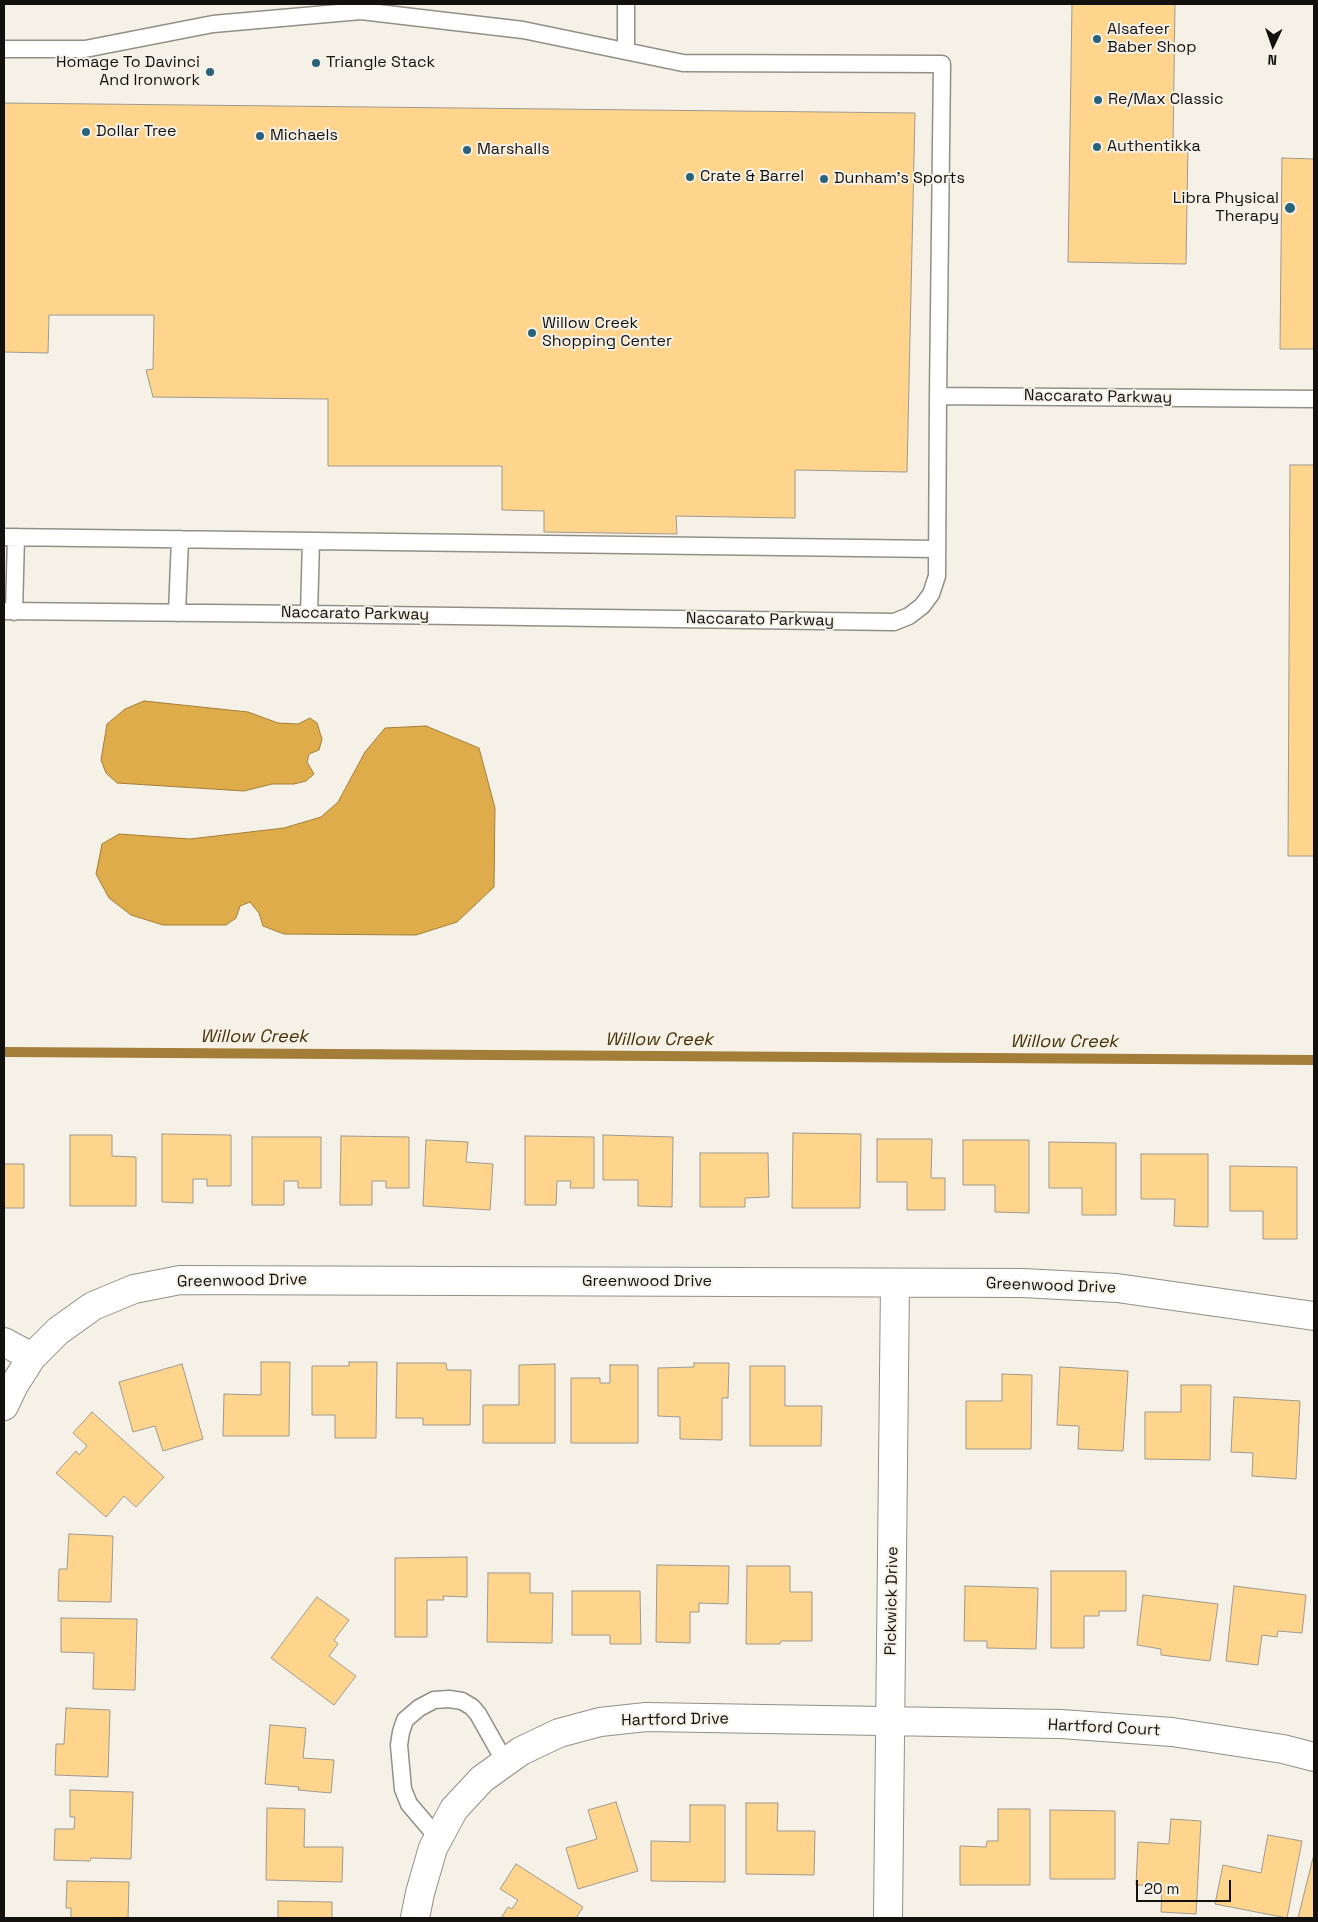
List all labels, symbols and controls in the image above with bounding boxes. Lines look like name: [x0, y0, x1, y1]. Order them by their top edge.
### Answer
place label: Alsafeer Baber Shop: [1107, 20, 1197, 58]
north arrow: [1248, 20, 1298, 70]
marker: Alsafeer Baber Shop: [1091, 33, 1103, 45]
text: N: [1267, 51, 1277, 69]
place label: Homage To Davinci And Ironwork: [56, 53, 200, 91]
place label: Triangle Stack: [326, 53, 435, 73]
marker: Triangle Stack: [310, 57, 322, 69]
marker: Homage To Davinci And Ironwork: [204, 66, 216, 78]
place label: Re/Max Classic: [1108, 90, 1224, 110]
marker: Re/Max Classic: [1092, 94, 1104, 106]
place label: Dollar Tree: [96, 122, 177, 142]
marker: Dollar Tree: [80, 126, 92, 138]
place label: Michaels: [270, 126, 338, 146]
marker: Michaels: [254, 130, 266, 142]
place label: Authentikka: [1107, 137, 1201, 157]
place label: Marshalls: [477, 140, 550, 160]
marker: Authentikka: [1091, 141, 1103, 153]
marker: Marshalls: [461, 144, 473, 156]
place label: Crate & Barrel: [700, 167, 804, 187]
place label: Dunham's Sports: [834, 169, 965, 189]
marker: Crate & Barrel: [684, 171, 696, 183]
marker: Dunham's Sports: [818, 173, 830, 185]
place label: Libra Physical Therapy: [1173, 189, 1279, 227]
marker: Libra Physical Therapy: [1283, 201, 1297, 215]
place label: Willow Creek Shopping Center: [542, 314, 672, 352]
marker: Willow Creek Shopping Center: [526, 327, 538, 339]
street label: Naccarato Parkway: [1024, 386, 1172, 408]
street label: Naccarato Parkway: [281, 603, 429, 625]
street label: Naccarato Parkway: [686, 609, 834, 631]
water label: Willow Creek: [200, 1026, 308, 1048]
water label: Willow Creek: [605, 1029, 713, 1051]
water label: Willow Creek: [1010, 1031, 1118, 1053]
street label: Greenwood Drive: [177, 1270, 307, 1292]
street label: Greenwood Drive: [582, 1272, 712, 1292]
street label: Greenwood Drive: [986, 1274, 1116, 1298]
street label: Pickwick Drive: [881, 1546, 903, 1656]
street label: Hartford Drive: [621, 1709, 729, 1731]
street label: Hartford Court: [1047, 1715, 1161, 1741]
scale bar: [1138, 1870, 1233, 1902]
text: 20 m: [1144, 1879, 1179, 1898]

